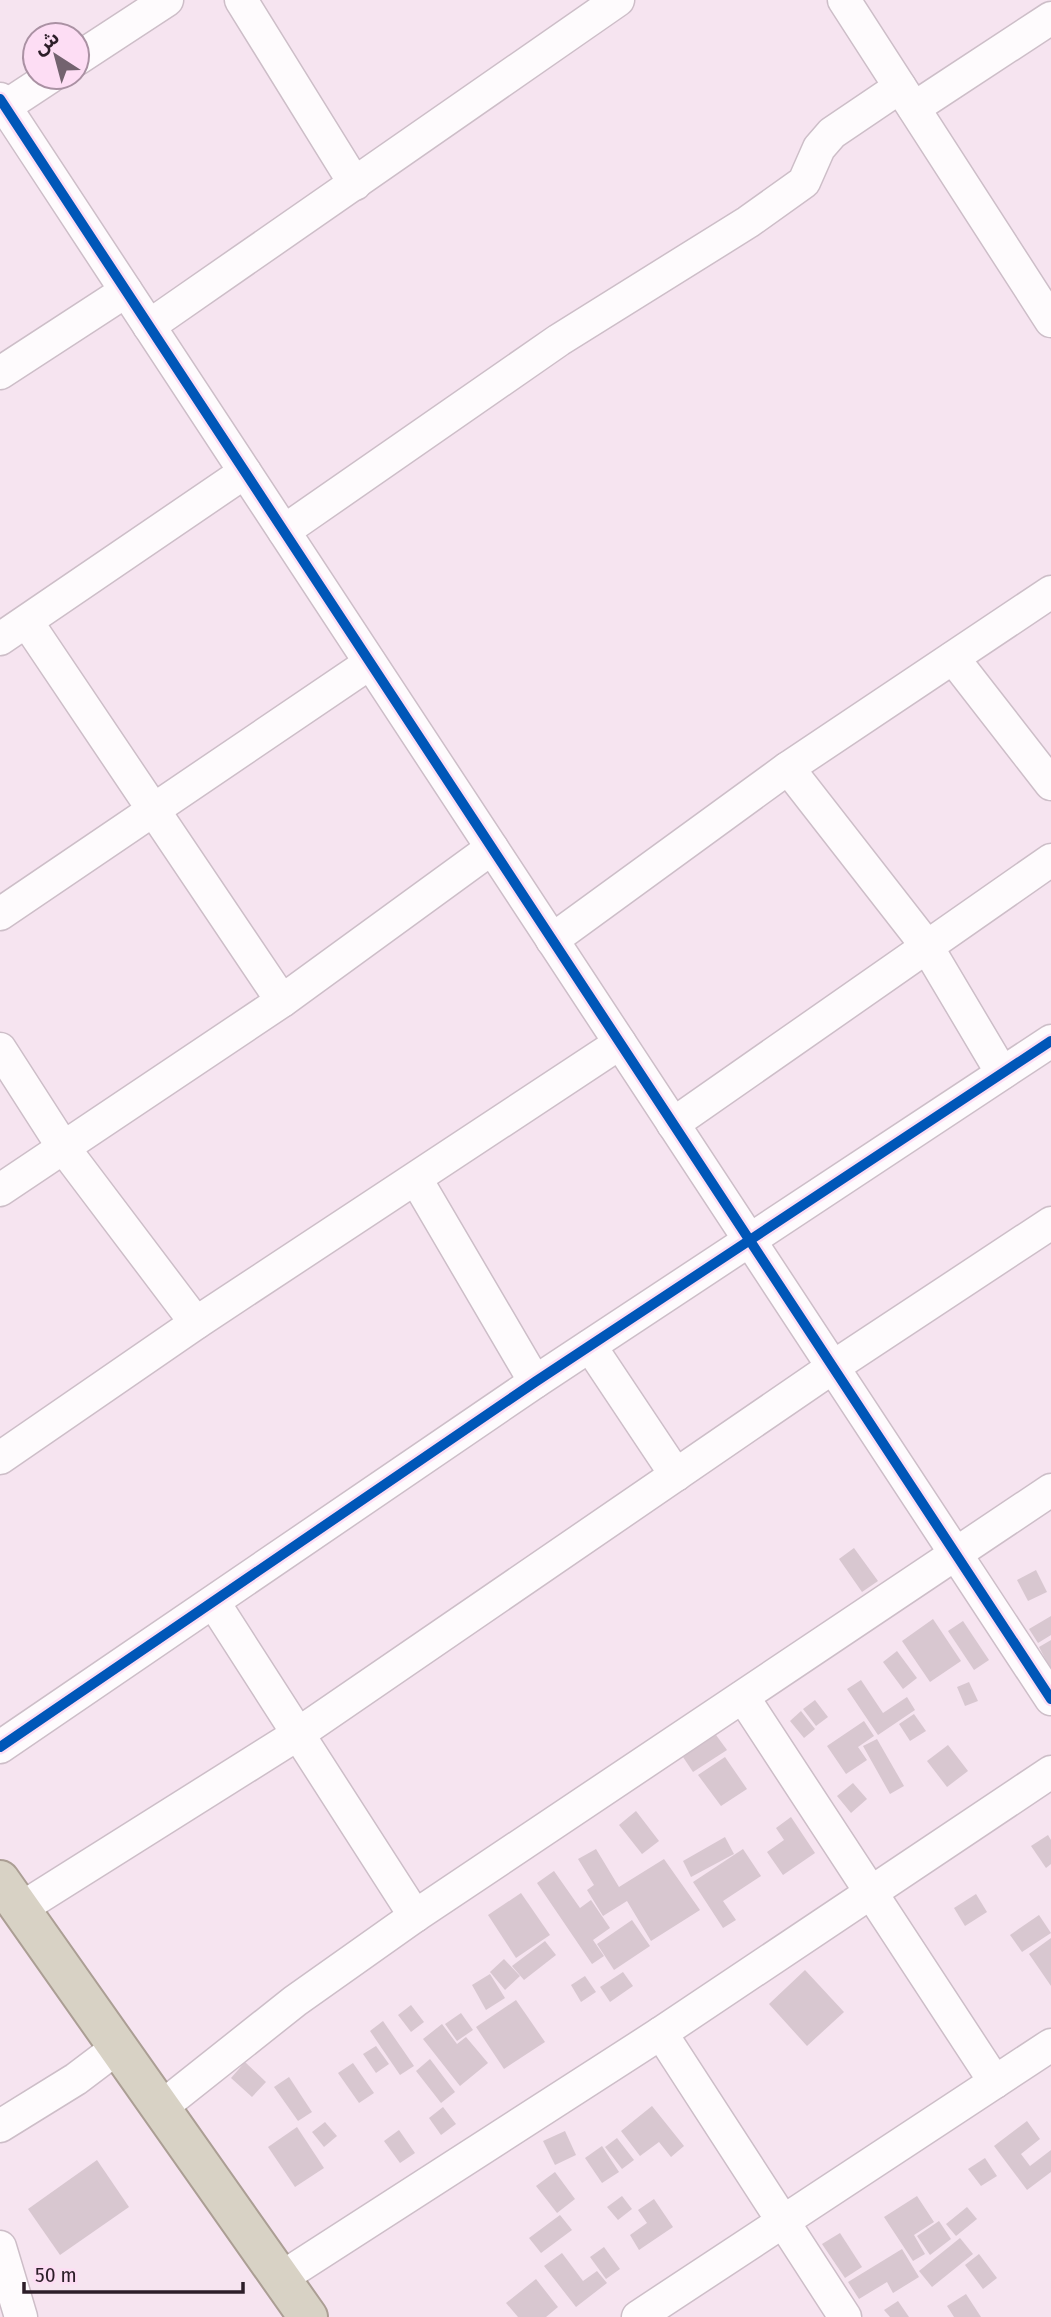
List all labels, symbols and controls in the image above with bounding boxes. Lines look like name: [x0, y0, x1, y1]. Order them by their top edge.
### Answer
north arrow: [21, 21, 91, 91]
text: ش: [29, 26, 64, 60]
scale bar: [24, 2250, 243, 2294]
text: 50 m: [35, 2262, 77, 2288]

